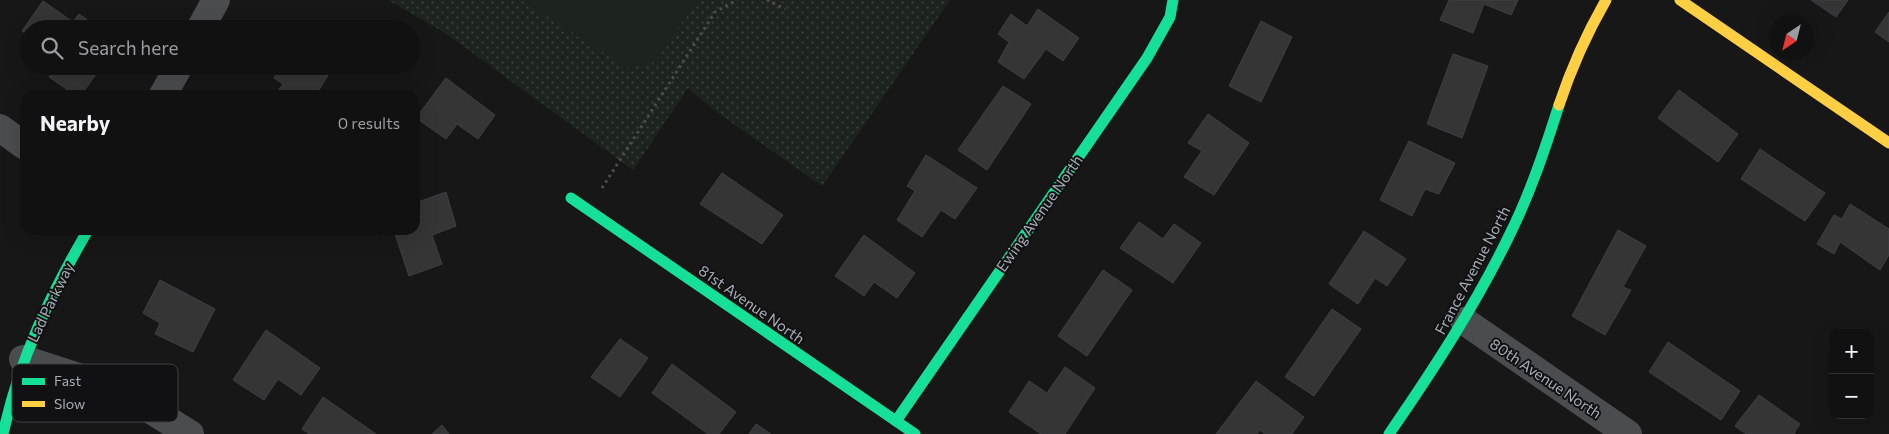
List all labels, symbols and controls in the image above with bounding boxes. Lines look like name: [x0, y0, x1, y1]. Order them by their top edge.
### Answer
north arrow: [1769, 15, 1814, 60]
search box: [20, 20, 420, 75]
icon: search: [38, 34, 66, 62]
text: Search here: [78, 36, 178, 59]
text: Nearby: [40, 110, 110, 135]
text: 0 results: [338, 113, 400, 132]
street label: Ewing Avenue North: [992, 151, 1086, 275]
street label: France Avenue North: [1431, 203, 1513, 337]
street label: Lad Parkway: [23, 259, 77, 345]
street label: 81st Avenue North: [696, 261, 808, 347]
map controls: [1829, 329, 1874, 419]
button: +: [1829, 329, 1874, 374]
street label: 80th Avenue North: [1487, 334, 1605, 422]
legend: [12, 364, 178, 422]
text: Fast: [54, 372, 81, 389]
button: −: [1829, 374, 1874, 419]
text: Slow: [54, 395, 85, 412]

